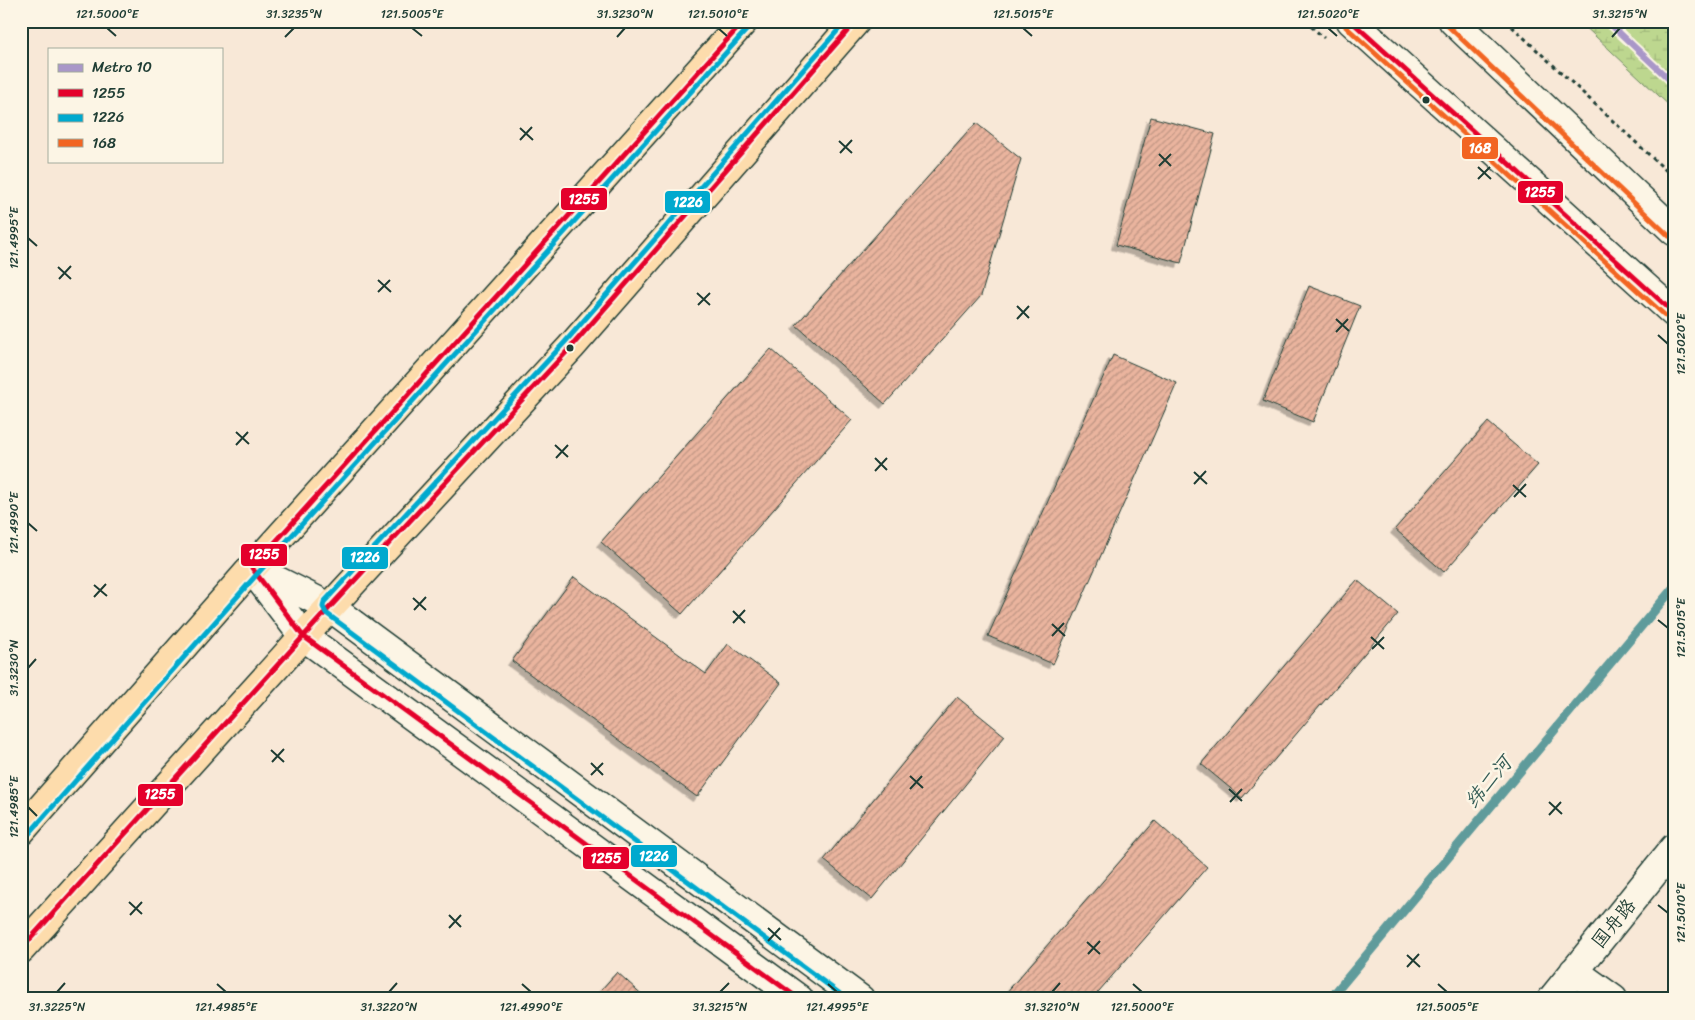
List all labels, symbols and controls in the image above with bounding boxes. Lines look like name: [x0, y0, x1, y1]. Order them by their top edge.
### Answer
text: 121.5000°E: [76, 3, 140, 25]
text: 31.3235°N: [266, 3, 323, 25]
text: 121.5005°E: [381, 3, 445, 25]
text: 31.3230°N: [597, 3, 654, 25]
text: 121.5010°E: [688, 3, 749, 25]
text: 121.5015°E: [993, 3, 1054, 25]
text: 121.5020°E: [1297, 3, 1360, 25]
text: 31.3215°N: [1593, 3, 1648, 25]
legend: [48, 48, 222, 162]
text: Metro 10: [92, 54, 152, 80]
text: 1255: [92, 80, 125, 106]
unlabelled marker: [1421, 95, 1431, 105]
text: 1226: [92, 104, 124, 130]
text: 168: [92, 130, 116, 156]
line badge: 168: [1461, 136, 1499, 160]
text: 168: [1469, 136, 1492, 161]
line badge: 1255: [1517, 180, 1564, 204]
text: 1255: [1524, 180, 1556, 205]
line badge: 1255: [560, 187, 608, 211]
text: 1255: [568, 187, 600, 212]
line badge: 1226: [664, 190, 711, 214]
text: 1226: [673, 190, 703, 215]
text: 121.4995°E: [3, 206, 25, 269]
text: 121.5020°E: [1670, 312, 1692, 375]
unlabelled marker: [565, 343, 575, 353]
text: 121.4990°E: [3, 490, 25, 554]
text: 1255: [248, 542, 280, 567]
line badge: 1255: [240, 543, 288, 567]
text: 1226: [350, 545, 380, 570]
line badge: 1226: [341, 546, 389, 570]
text: 121.5015°E: [1670, 597, 1692, 658]
text: 31.3230°N: [3, 639, 25, 696]
water label: 纬二河: [1456, 746, 1523, 817]
text: 121.4985°E: [3, 775, 25, 838]
text: 1255: [144, 782, 176, 807]
line badge: 1255: [137, 783, 184, 807]
line badge: 1226: [630, 844, 678, 868]
text: 1226: [639, 844, 669, 869]
line badge: 1255: [582, 846, 630, 870]
text: 1255: [590, 846, 622, 871]
text: 121.5010°E: [1670, 882, 1692, 943]
street label: 国舟路: [1583, 891, 1644, 956]
text: 31.3225°N: [29, 996, 86, 1018]
text: 121.4985°E: [195, 996, 258, 1018]
text: 31.3220°N: [361, 996, 418, 1018]
text: 121.4990°E: [500, 996, 564, 1018]
text: 31.3215°N: [693, 996, 748, 1018]
text: 121.4995°E: [806, 996, 869, 1018]
text: 31.3210°N: [1024, 996, 1080, 1018]
text: 121.5000°E: [1111, 996, 1175, 1018]
text: 121.5005°E: [1416, 996, 1480, 1018]

